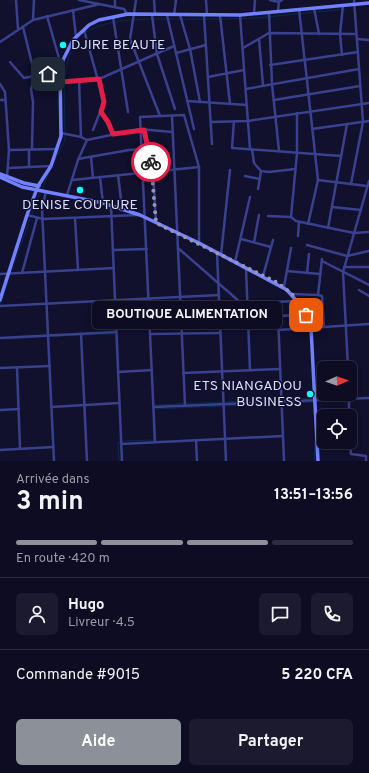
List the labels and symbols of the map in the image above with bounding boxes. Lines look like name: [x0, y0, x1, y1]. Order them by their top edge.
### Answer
place label: DJIRE BEAUTE: [71, 37, 165, 54]
marker: DJIRE BEAUTE: [58, 40, 68, 50]
pin: [31, 57, 65, 91]
courier: [131, 142, 171, 182]
marker: DENISE COUTURE: [75, 185, 85, 195]
place label: DENISE COUTURE: [22, 197, 138, 214]
pin: [289, 298, 323, 332]
callout: BOUTIQUE ALIMENTATION: [92, 301, 282, 329]
north arrow: [317, 361, 357, 401]
place label: ETS NIANGADOU BUSINESS: [193, 378, 302, 411]
marker: ETS NIANGADOU BUSINESS: [305, 389, 315, 399]

